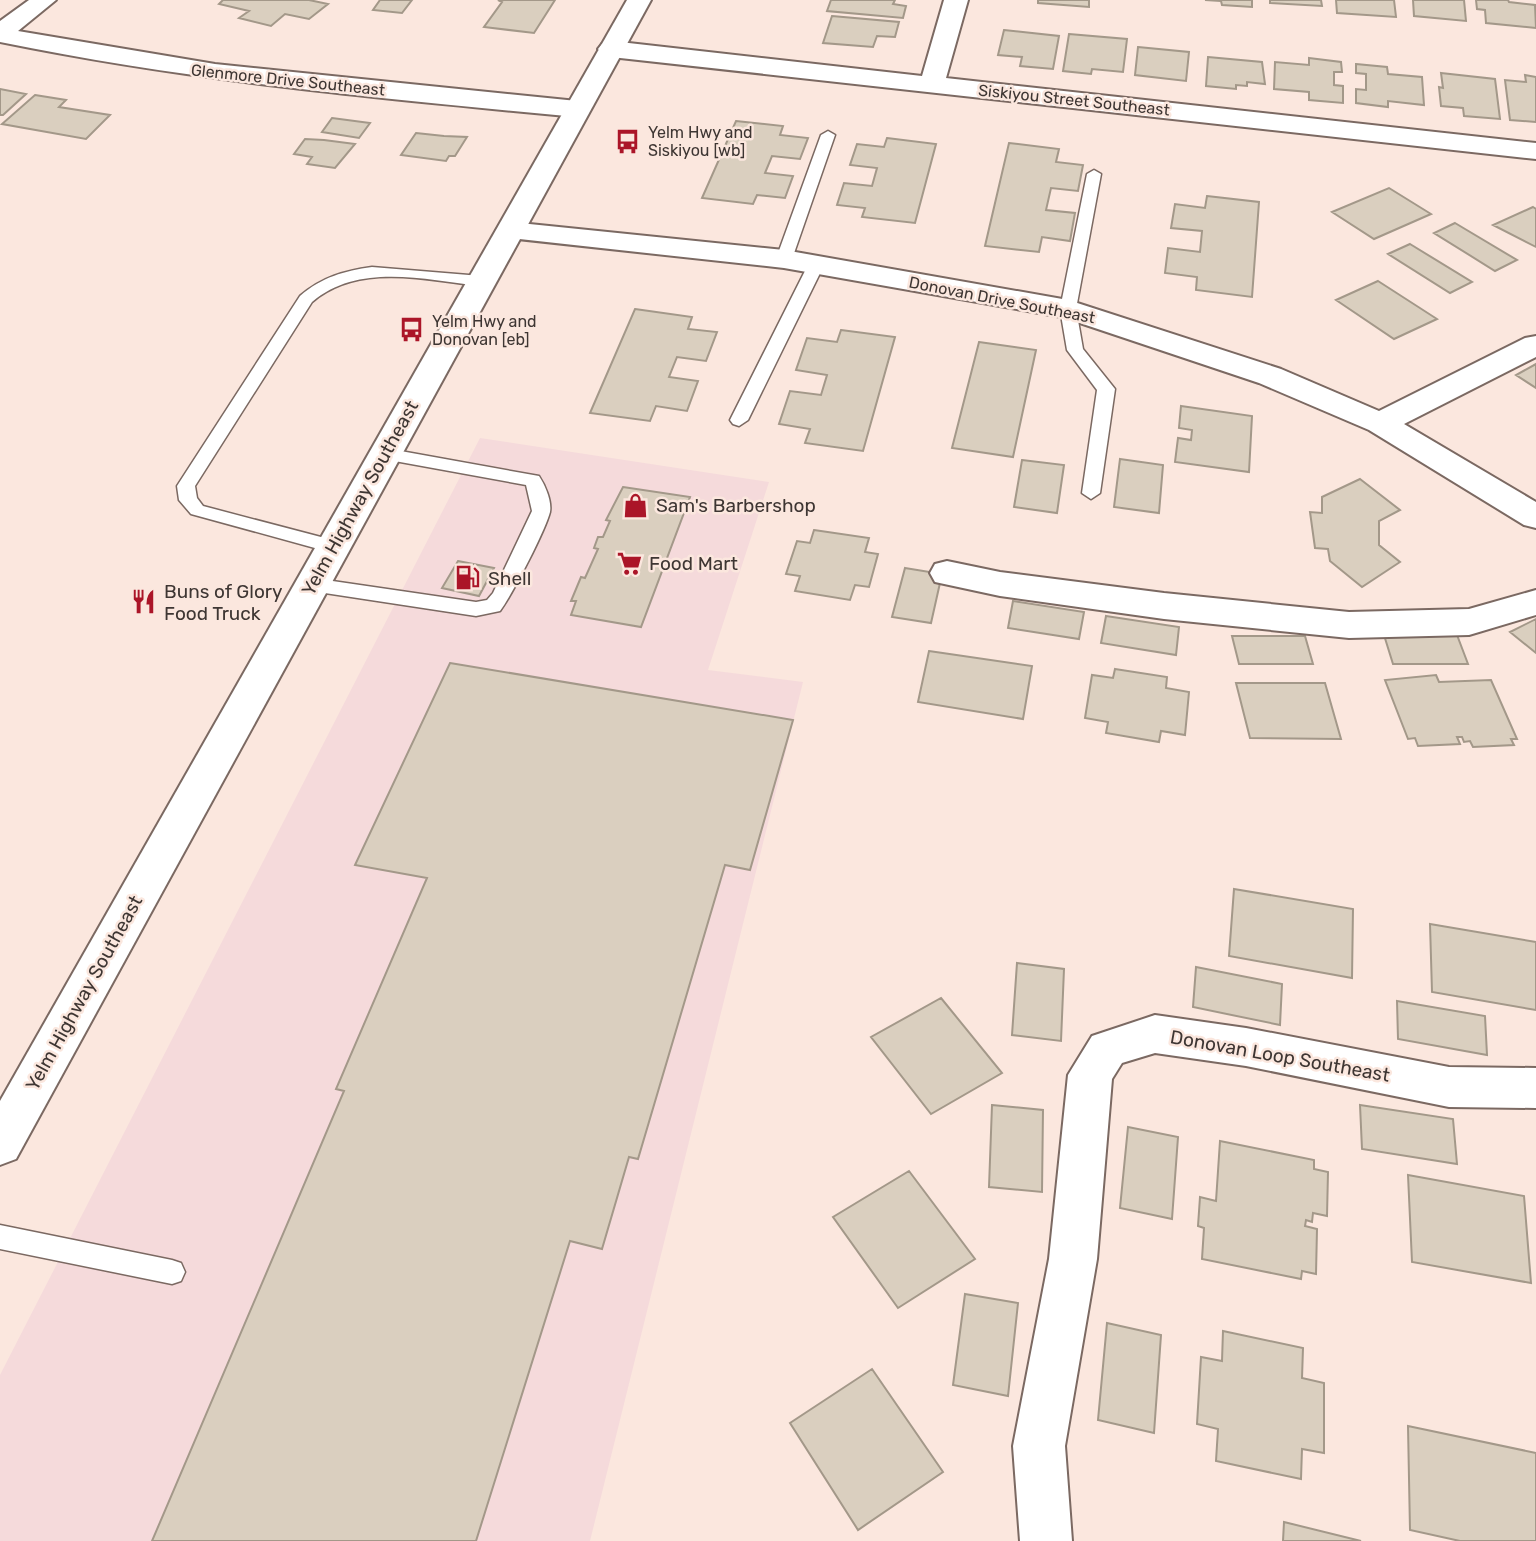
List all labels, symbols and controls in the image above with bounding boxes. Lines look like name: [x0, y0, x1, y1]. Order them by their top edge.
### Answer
street label: Glenmore Drive Southeast: [190, 60, 386, 100]
street label: Siskiyou Street Southeast: [977, 80, 1171, 120]
place label: Yelm Hwy and Siskiyou [wb]: [648, 123, 753, 160]
bus stop icon: Yelm Hwy and Siskiyou [wb]: [614, 127, 642, 155]
street label: Donovan Drive Southeast: [907, 273, 1097, 327]
place label: Yelm Hwy and Donovan [eb]: [432, 312, 537, 349]
bus stop icon: Yelm Hwy and Donovan [eb]: [398, 316, 426, 344]
street label: Yelm Highway Southeast: [297, 396, 424, 600]
shop icon: Sam's Barbershop: [622, 491, 650, 519]
place label: Sam's Barbershop: [656, 494, 816, 517]
supermarket icon: Food Mart: [615, 549, 643, 577]
place label: Food Mart: [649, 552, 738, 575]
fuel station icon: Shell: [454, 564, 482, 592]
place label: Shell: [488, 567, 531, 590]
place label: Buns of Glory Food Truck: [164, 580, 283, 625]
restaurant icon: Buns of Glory Food Truck: [130, 588, 158, 616]
street label: Yelm Highway Southeast: [21, 891, 148, 1095]
street label: Donovan Loop Southeast: [1168, 1025, 1392, 1087]

